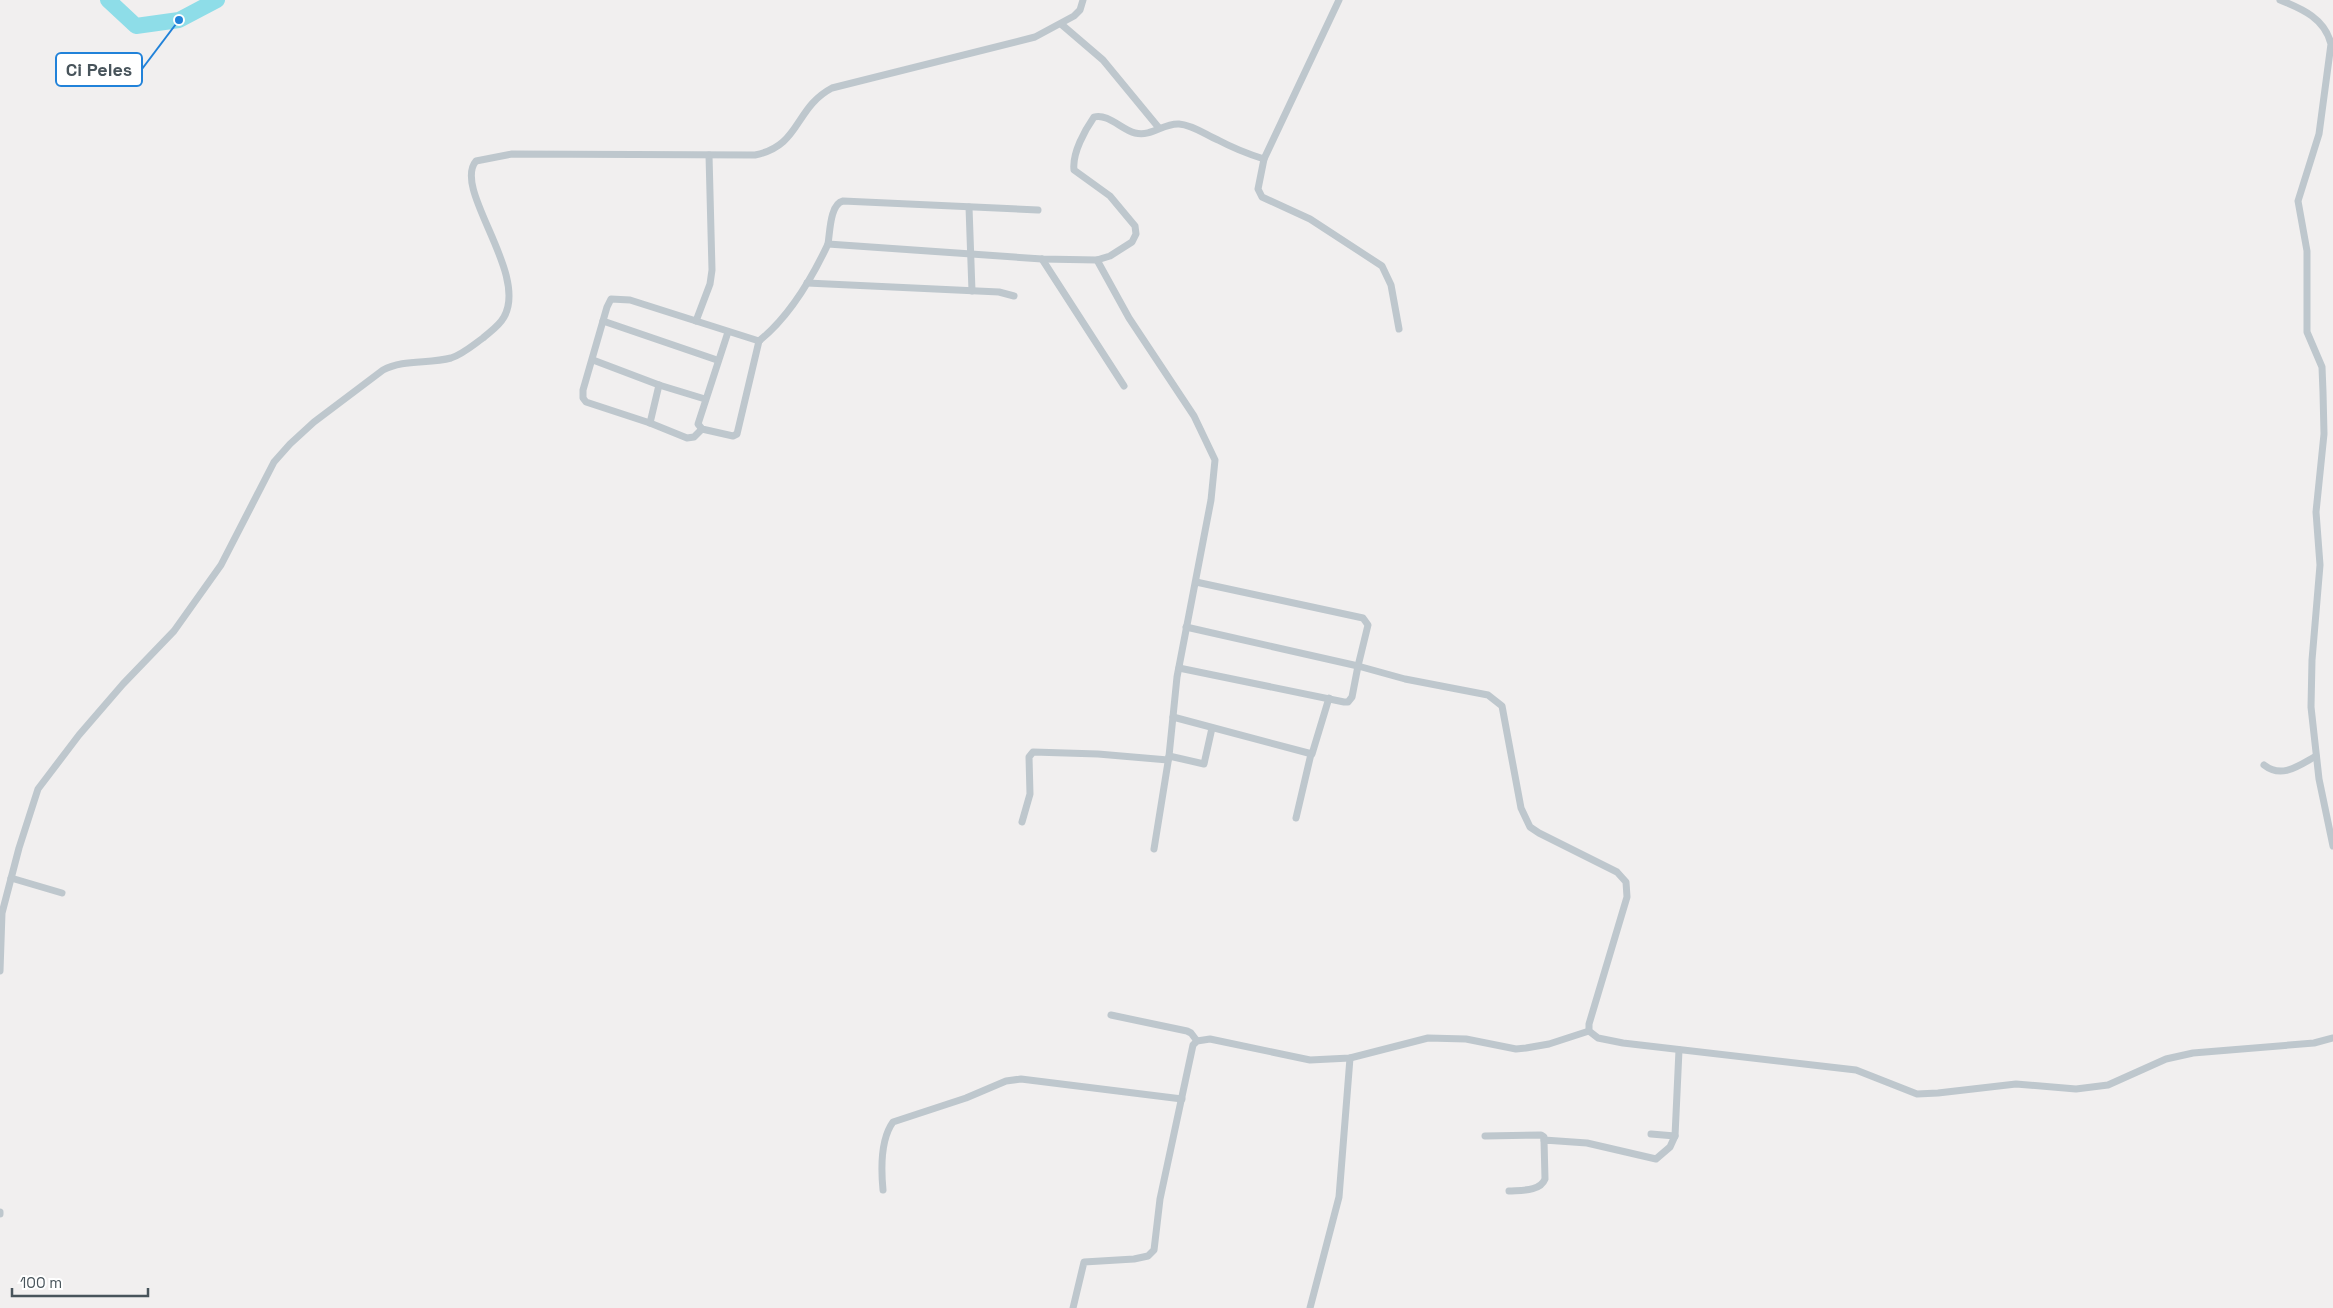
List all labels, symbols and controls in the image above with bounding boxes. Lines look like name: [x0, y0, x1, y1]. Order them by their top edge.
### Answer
callout: Ci Peles: [56, 53, 142, 86]
text: Ci Peles: [66, 58, 132, 81]
scale bar: [12, 1266, 149, 1298]
text: 100 m: [20, 1273, 62, 1292]

